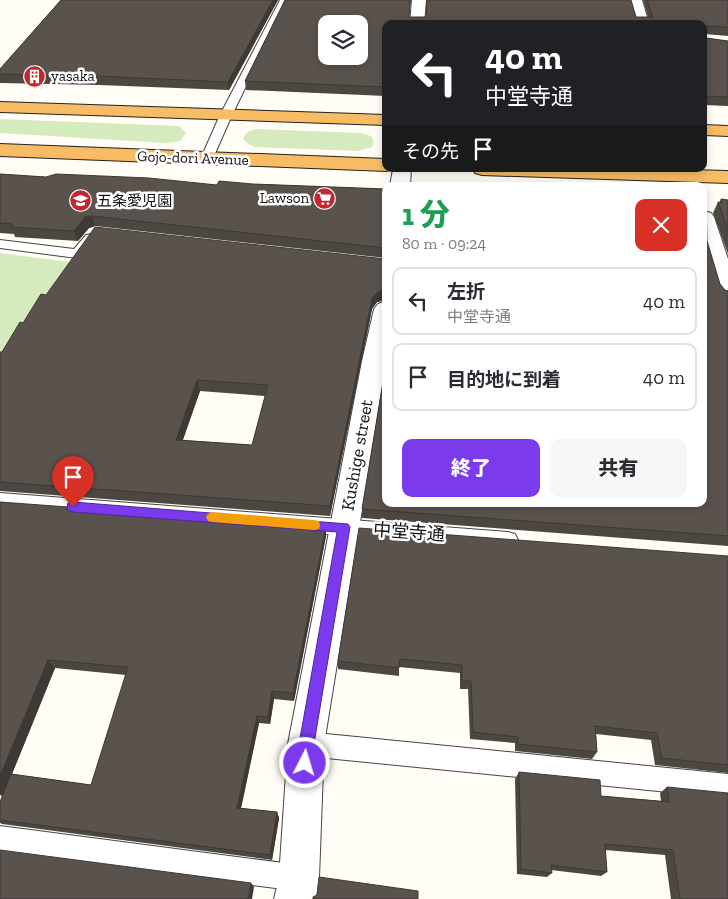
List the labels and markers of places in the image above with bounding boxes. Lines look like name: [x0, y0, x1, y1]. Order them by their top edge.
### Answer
building icon: yasaka: [23, 64, 47, 88]
place label: yasaka: [51, 67, 95, 85]
supermarket icon: Lawson: [313, 186, 337, 210]
school or university icon: 五条愛児園: [69, 189, 93, 213]
place label: Lawson: [260, 189, 309, 207]
place label: 五条愛児園: [97, 192, 172, 210]
pin: [52, 456, 94, 507]

